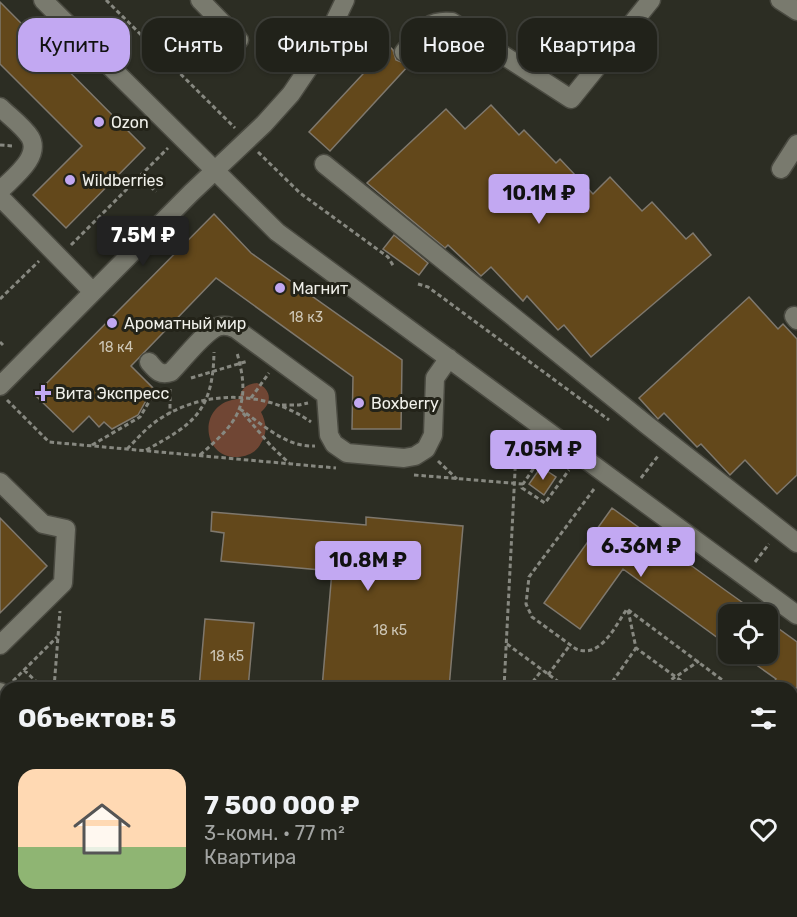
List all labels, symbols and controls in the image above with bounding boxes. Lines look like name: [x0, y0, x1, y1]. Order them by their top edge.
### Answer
chip: Купить: [18, 18, 130, 72]
chip: Снять: [142, 18, 244, 72]
chip: Фильтры: [256, 18, 389, 72]
chip: Новое: [401, 18, 506, 72]
chip: Квартира: [518, 18, 657, 72]
place label: Ozon: [111, 113, 149, 132]
marker: Ozon: [92, 115, 106, 129]
place label: Wildberries: [82, 171, 164, 190]
marker: Wildberries: [63, 173, 77, 187]
pin: 10.1M ₽: [484, 174, 594, 225]
text: 10.1M ₽: [503, 181, 575, 205]
pin: 7.5M ₽: [94, 216, 192, 267]
text: 7.5M ₽: [111, 223, 175, 247]
place label: Магнит: [292, 279, 348, 298]
marker: Магнит: [273, 281, 287, 295]
house number: 18 к3: [289, 309, 323, 326]
place label: Ароматный мир: [124, 314, 246, 333]
marker: Ароматный мир: [105, 316, 119, 330]
house number: 18 к4: [99, 339, 134, 356]
place label: Вита Экспресс: [55, 384, 169, 403]
marker: Вита Экспресс: [36, 386, 50, 400]
place label: Boxberry: [371, 394, 439, 413]
marker: Boxberry: [352, 396, 366, 410]
pin: 7.05M ₽: [488, 430, 598, 481]
text: 7.05M ₽: [504, 437, 582, 461]
pin: 6.36M ₽: [586, 527, 696, 578]
text: 6.36M ₽: [601, 534, 681, 558]
pin: 10.8M ₽: [313, 541, 423, 592]
text: 10.8M ₽: [329, 548, 407, 572]
map controls: [718, 604, 778, 664]
button: locate: [718, 604, 778, 664]
house number: 18 к5: [373, 622, 407, 639]
house number: 18 к5: [210, 648, 244, 665]
icon: filters: [747, 702, 780, 735]
text: Объектов: 5: [18, 703, 176, 734]
text: 7 500 000 ₽: [204, 790, 359, 821]
icon: home: [66, 793, 138, 865]
icon: heart: [747, 813, 780, 846]
text: 3-комн. · 77 m²: [204, 821, 345, 845]
text: Квартира: [204, 845, 296, 869]

